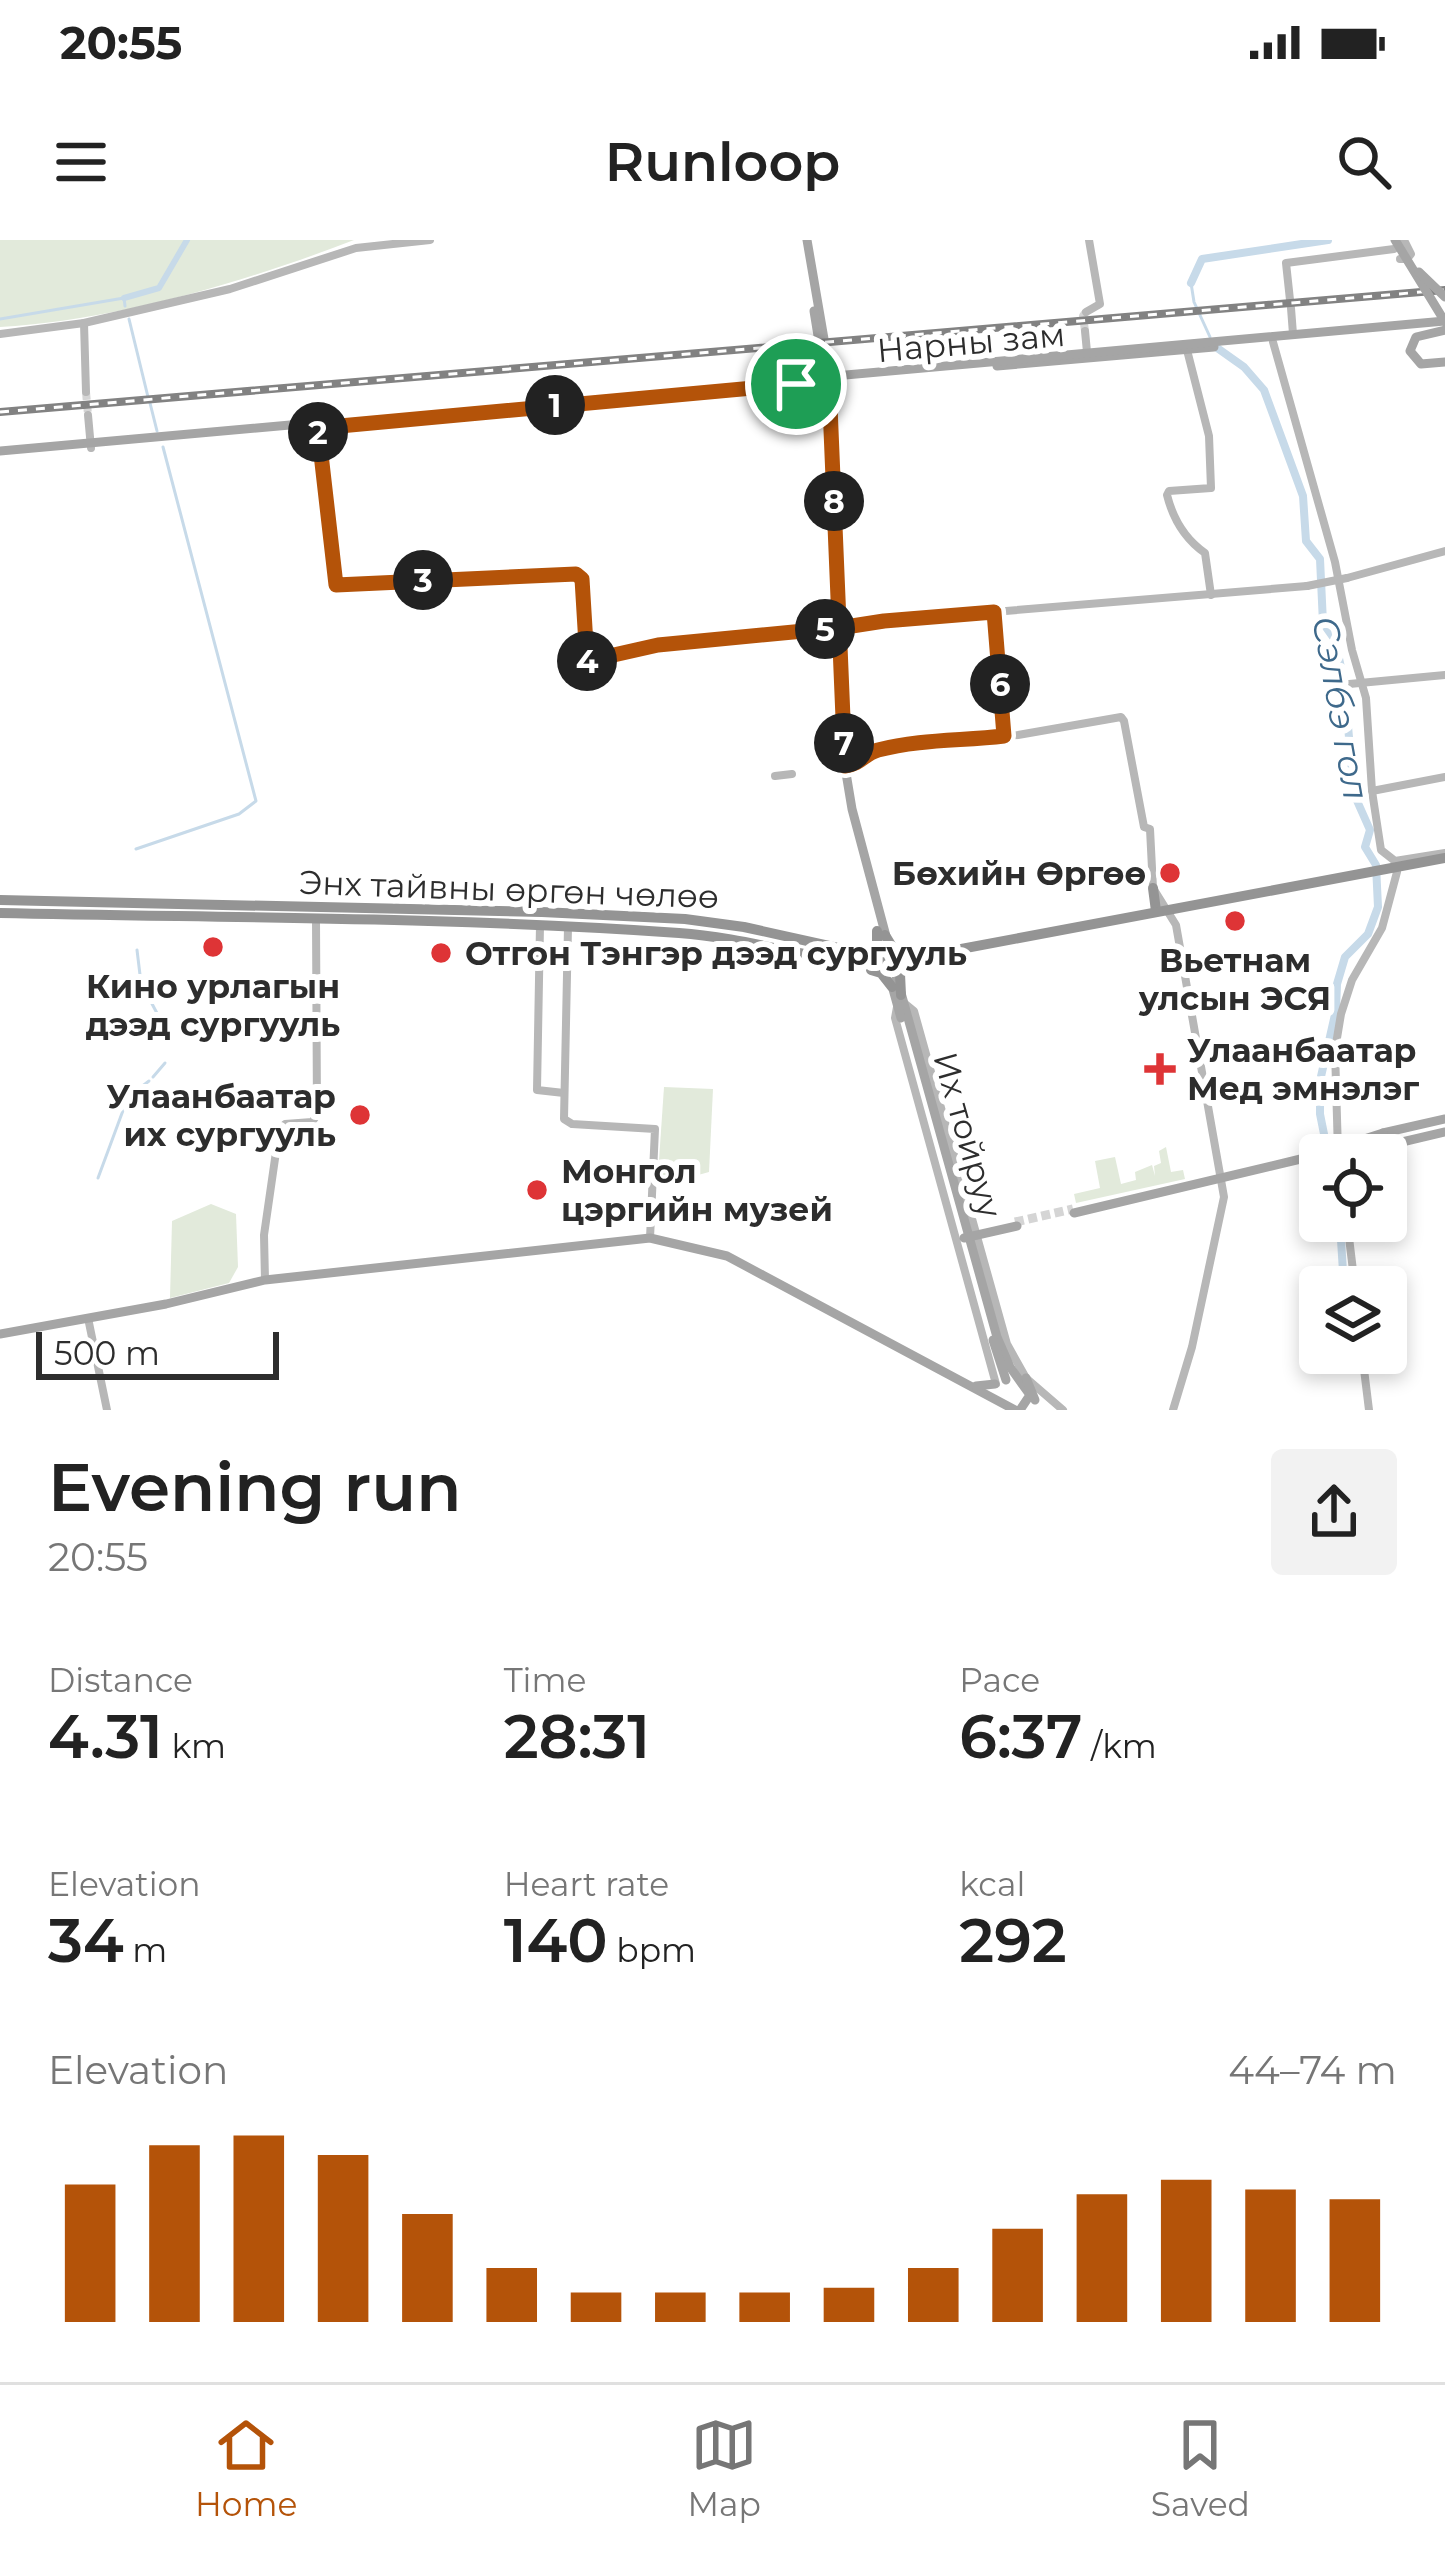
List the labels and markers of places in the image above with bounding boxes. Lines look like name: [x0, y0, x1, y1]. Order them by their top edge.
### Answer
pin: [745, 333, 847, 435]
pin: 1: [525, 375, 585, 435]
pin: 2: [288, 402, 348, 462]
pin: 8: [804, 471, 864, 531]
pin: 3: [393, 550, 453, 610]
pin: 5: [795, 599, 855, 659]
pin: 4: [557, 631, 617, 691]
pin: 6: [970, 654, 1030, 714]
pin: 7: [814, 713, 874, 773]
place label: Бөхийн Өргөө: [892, 853, 1146, 893]
marker: Бөхийн Өргөө: [1157, 860, 1183, 886]
marker: Вьетнам улсын ЭСЯ: [1222, 908, 1248, 934]
place label: Отгон Тэнгэр дээд сургууль: [465, 933, 967, 973]
marker: Кино урлагын дээд сургууль: [200, 934, 226, 960]
marker: Отгон Тэнгэр дээд сургууль: [428, 940, 454, 966]
place label: Вьетнам улсын ЭСЯ: [1138, 940, 1331, 1018]
place label: Кино урлагын дээд сургууль: [86, 966, 340, 1044]
place label: Улаанбаатар Мед эмнэлэг: [1187, 1030, 1419, 1108]
marker: Улаанбаатар Мед эмнэлэг: [1144, 1053, 1176, 1085]
place label: Улаанбаатар их сургууль: [107, 1076, 336, 1154]
marker: Улаанбаатар их сургууль: [347, 1102, 373, 1128]
place label: Монгол цэргийн музей: [561, 1151, 833, 1229]
marker: Монгол цэргийн музей: [524, 1177, 550, 1203]

